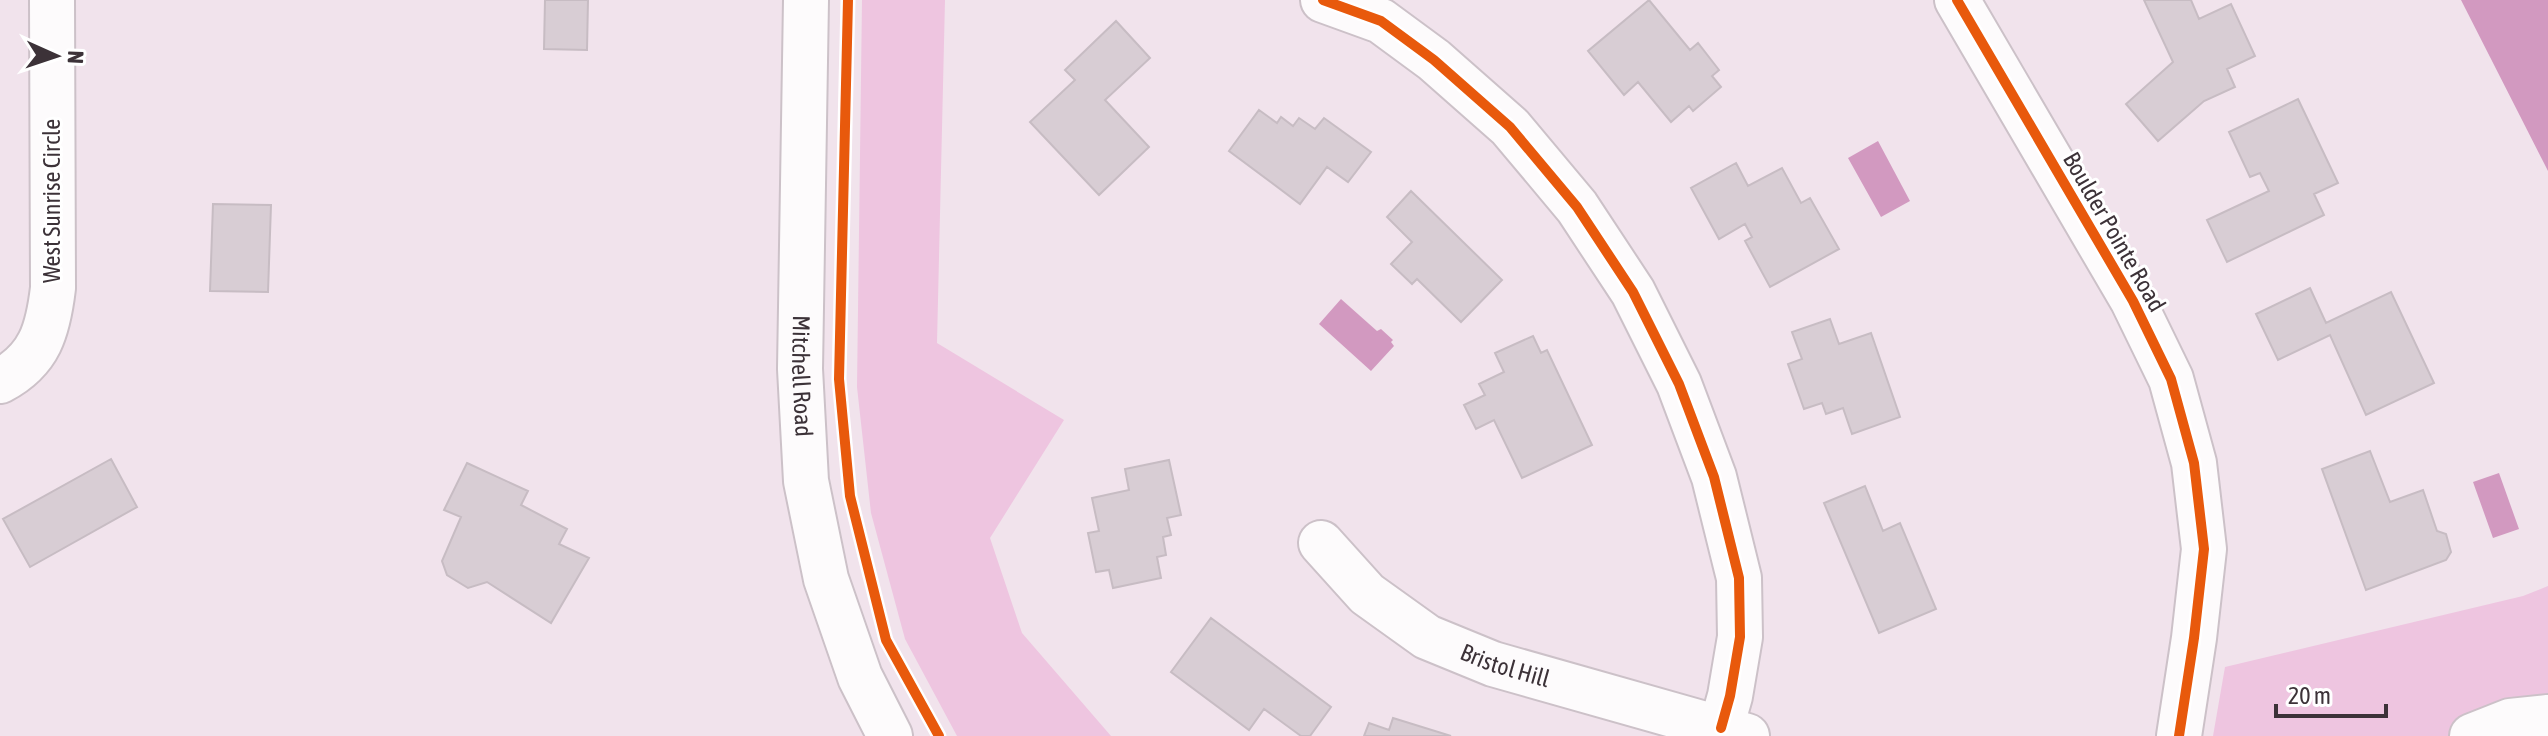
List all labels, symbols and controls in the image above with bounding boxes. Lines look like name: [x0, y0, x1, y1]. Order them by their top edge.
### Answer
north arrow: [16, 16, 96, 96]
text: N: [63, 50, 89, 64]
street label: West Sunrise Circle: [38, 119, 65, 283]
street label: Boulder Pointe Road: [2058, 147, 2171, 316]
street label: Mitchell Road: [787, 315, 818, 437]
street label: Bristol Hill: [1457, 638, 1554, 693]
scale bar: [2276, 668, 2386, 718]
text: 20 m: [2288, 682, 2331, 709]

